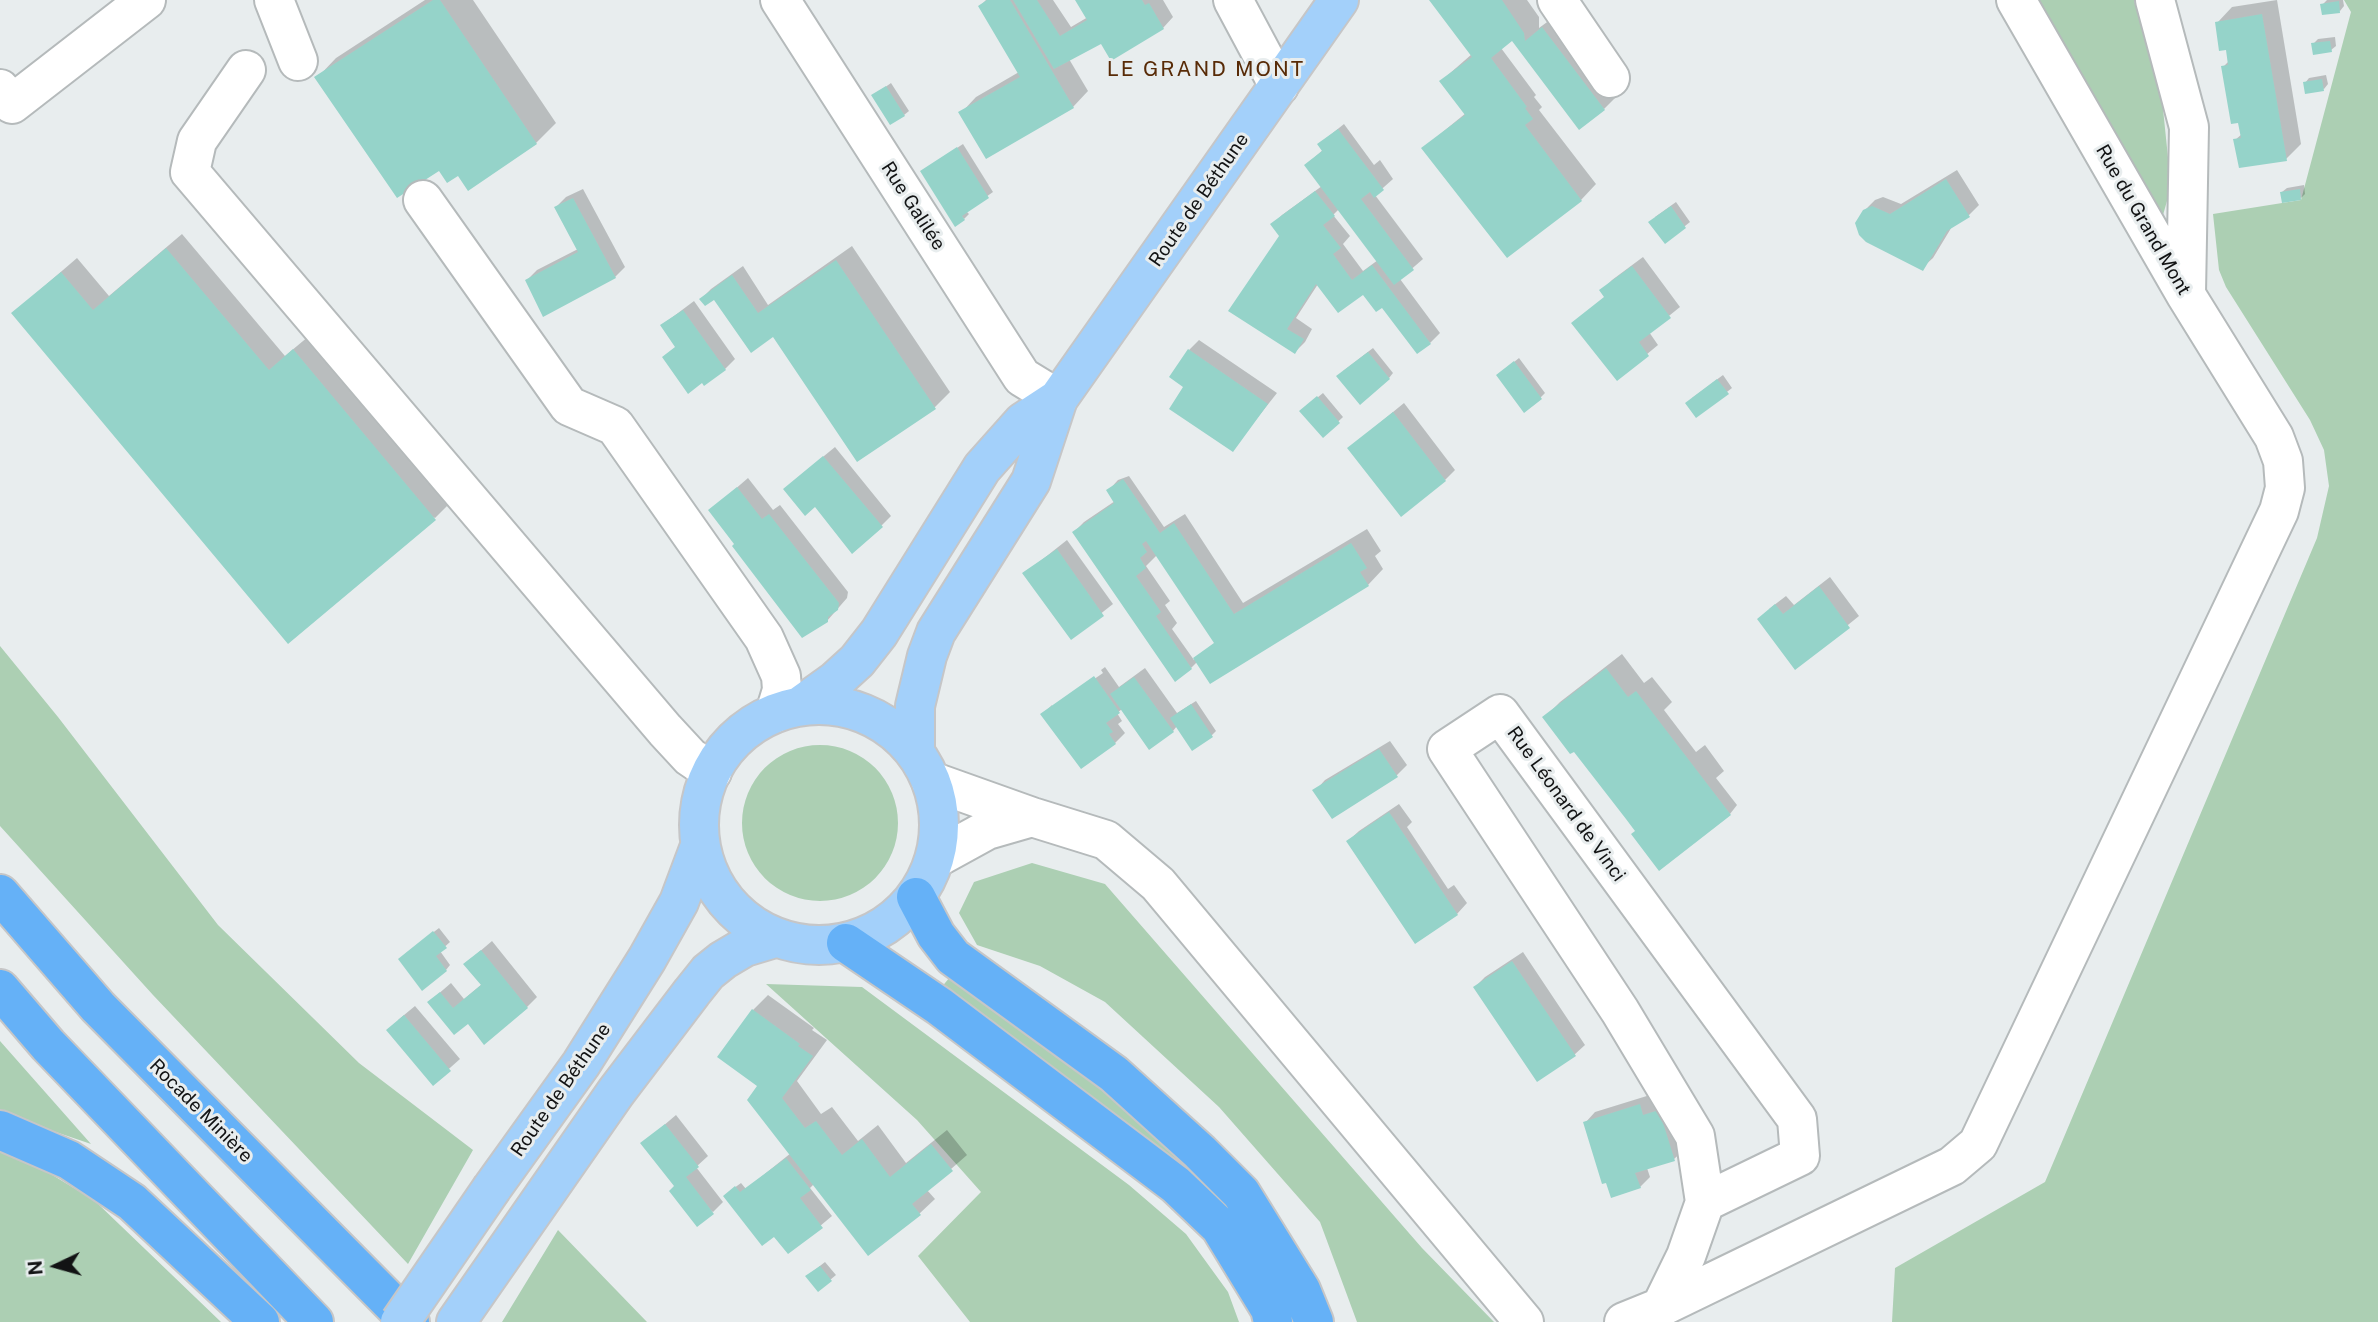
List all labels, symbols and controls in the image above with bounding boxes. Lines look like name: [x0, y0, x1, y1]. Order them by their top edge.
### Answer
district label: LE GRAND MONT: [1108, 57, 1304, 83]
street label: Route de Béthune: [1144, 129, 1254, 271]
street label: Rue du Grand Mont: [2091, 141, 2195, 299]
street label: Rue Galilée: [876, 158, 950, 254]
street label: Rue Léonard de Vinci: [1502, 722, 1630, 886]
street label: Route de Béthune: [506, 1019, 616, 1161]
street label: Rocade Minière: [145, 1055, 257, 1167]
north arrow: [21, 1231, 91, 1301]
text: N: [23, 1259, 47, 1276]

